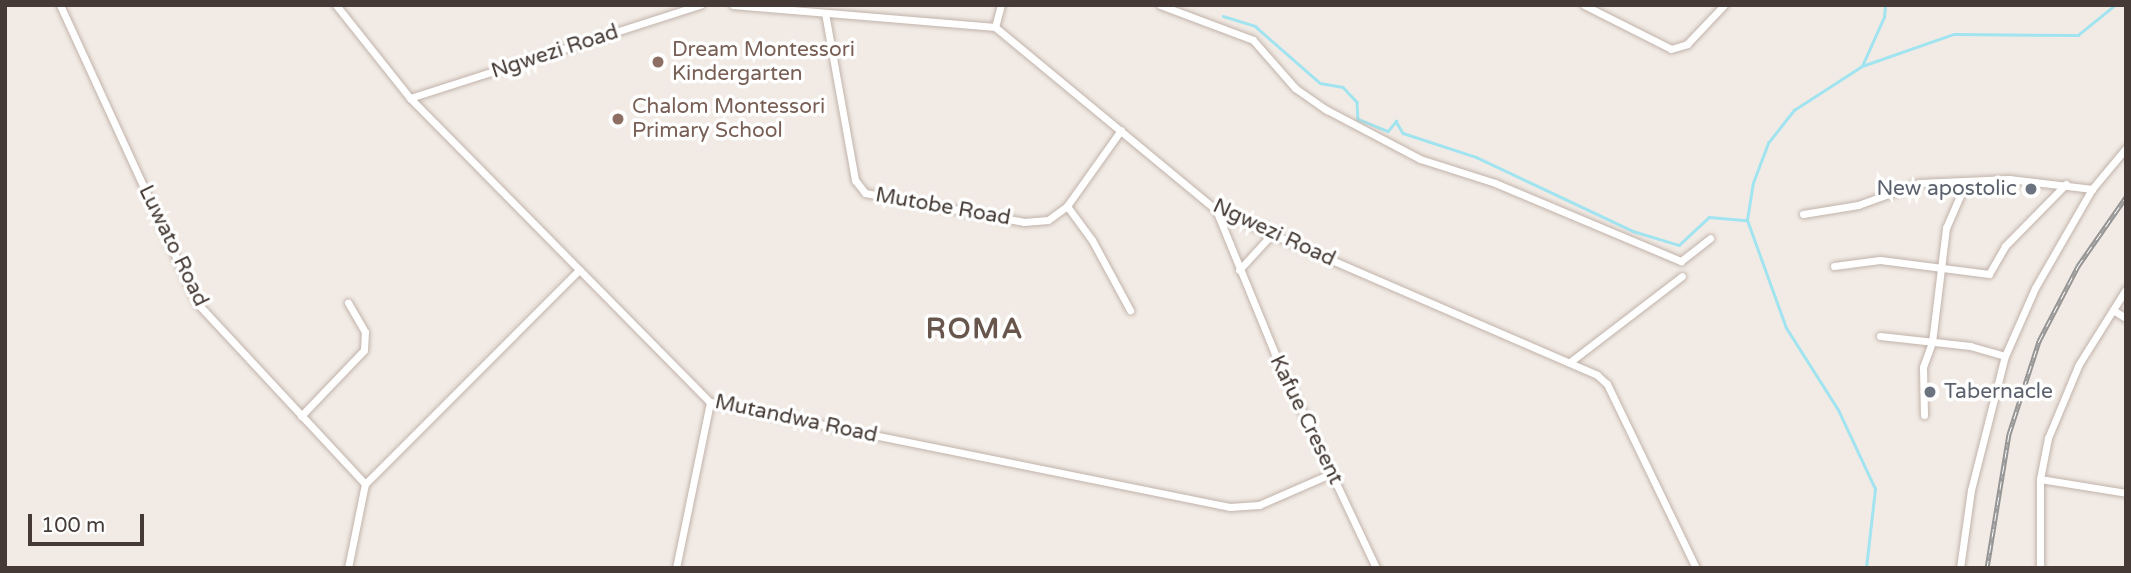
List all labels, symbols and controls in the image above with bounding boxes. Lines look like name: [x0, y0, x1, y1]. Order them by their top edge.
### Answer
street label: Ngwezi Road: [488, 20, 622, 84]
place label: Dream Montessori Kindergarten: [672, 37, 855, 87]
marker: Dream Montessori Kindergarten: [650, 54, 666, 70]
place label: Chalom Montessori Primary School: [632, 94, 825, 144]
marker: Chalom Montessori Primary School: [610, 111, 626, 127]
place label: New apostolic: [1876, 176, 2017, 202]
street label: Luwato Road: [133, 181, 213, 311]
marker: New apostolic: [2023, 181, 2039, 197]
street label: Mutobe Road: [873, 183, 1013, 231]
street label: Ngwezi Road: [1209, 194, 1339, 272]
district label: ROMA: [926, 312, 1024, 346]
street label: Kafue Cresent: [1264, 351, 1348, 489]
place label: Tabernacle: [1944, 379, 2053, 405]
marker: Tabernacle: [1922, 384, 1938, 400]
street label: Mutandwa Road: [713, 390, 879, 448]
scale bar: [32, 500, 147, 544]
text: 100 m: [41, 513, 105, 538]

